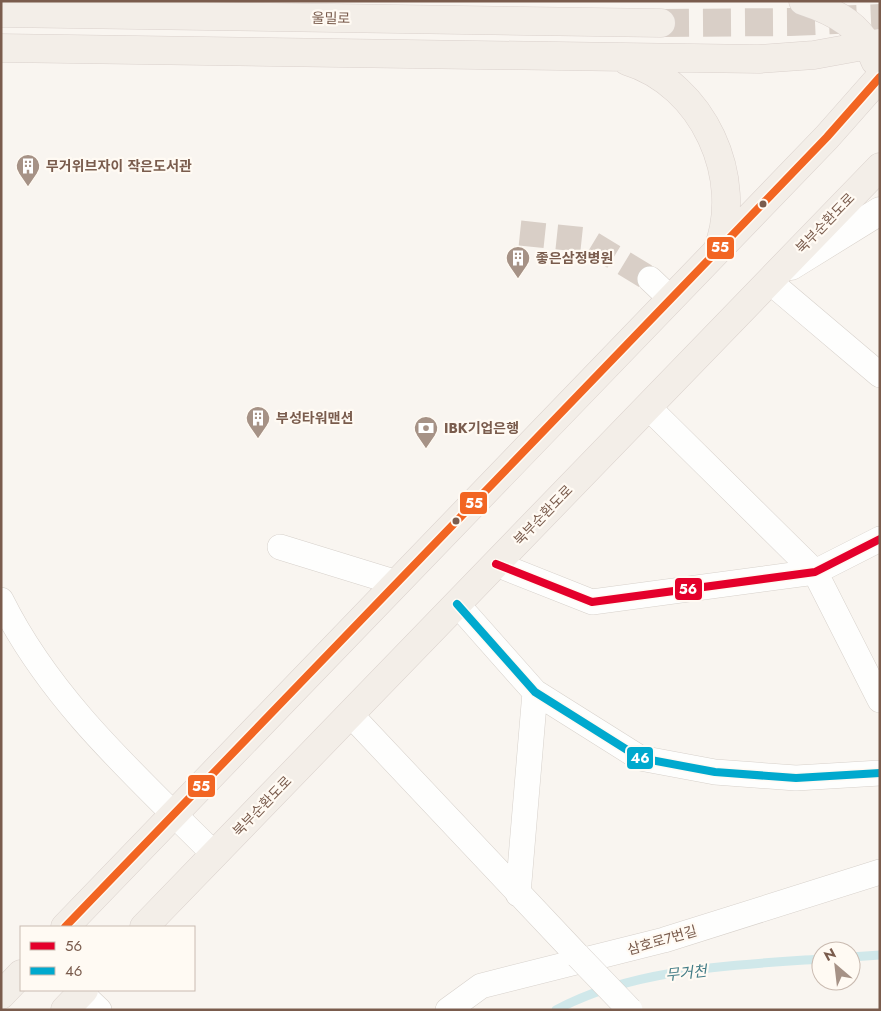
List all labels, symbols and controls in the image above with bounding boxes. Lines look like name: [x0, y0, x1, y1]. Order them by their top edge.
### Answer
street label: 울밀로: [312, 8, 351, 28]
building icon: 무거위브자이 작은도서관: [15, 153, 41, 187]
place label: 무거위브자이 작은도서관: [46, 156, 192, 176]
street label: 북부순환도로: [791, 188, 859, 258]
unlabelled marker: [758, 199, 768, 209]
line badge: 55: [706, 236, 735, 260]
text: 55: [711, 237, 729, 257]
building icon: 좋은삼정병원: [505, 245, 531, 279]
place label: 좋은삼정병원: [536, 248, 613, 268]
building icon: 부성타워맨션: [245, 405, 271, 439]
place label: 부성타워맨션: [276, 408, 353, 428]
bank icon: IBK기업은행: [413, 415, 439, 449]
place label: IBK기업은행: [444, 418, 519, 438]
street label: 북부순환도로: [509, 480, 577, 550]
line badge: 55: [459, 491, 488, 515]
text: 55: [465, 493, 483, 513]
unlabelled marker: [451, 516, 461, 526]
line badge: 56: [674, 577, 703, 601]
text: 56: [679, 579, 697, 599]
line badge: 46: [626, 746, 654, 770]
text: 46: [630, 748, 650, 768]
street label: 북부순환도로: [228, 771, 296, 841]
line badge: 55: [187, 774, 216, 798]
text: 55: [192, 776, 210, 796]
street label: 삼호로7번길: [625, 920, 699, 960]
legend: [20, 926, 195, 991]
text: 56: [65, 935, 82, 957]
north arrow: [811, 941, 861, 991]
text: N: [820, 943, 840, 966]
text: 46: [65, 960, 82, 982]
water label: 무거천: [664, 960, 710, 986]

